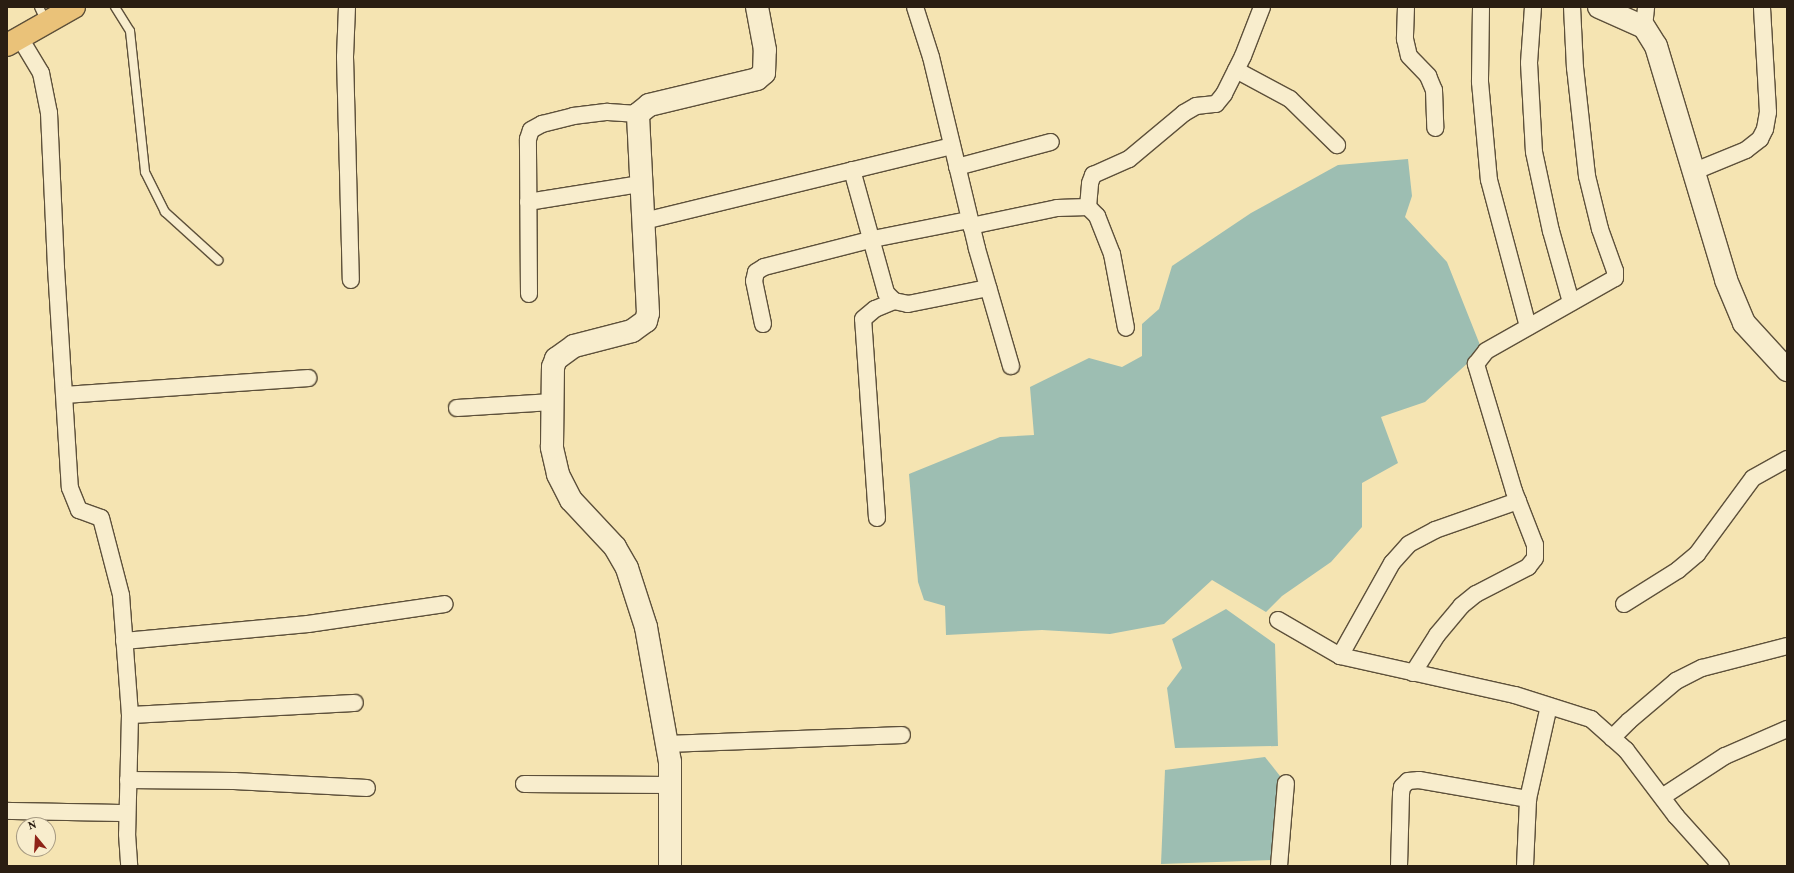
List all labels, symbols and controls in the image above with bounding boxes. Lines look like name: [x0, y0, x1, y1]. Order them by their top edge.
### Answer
north arrow: [16, 817, 56, 857]
text: N: [26, 818, 39, 834]

